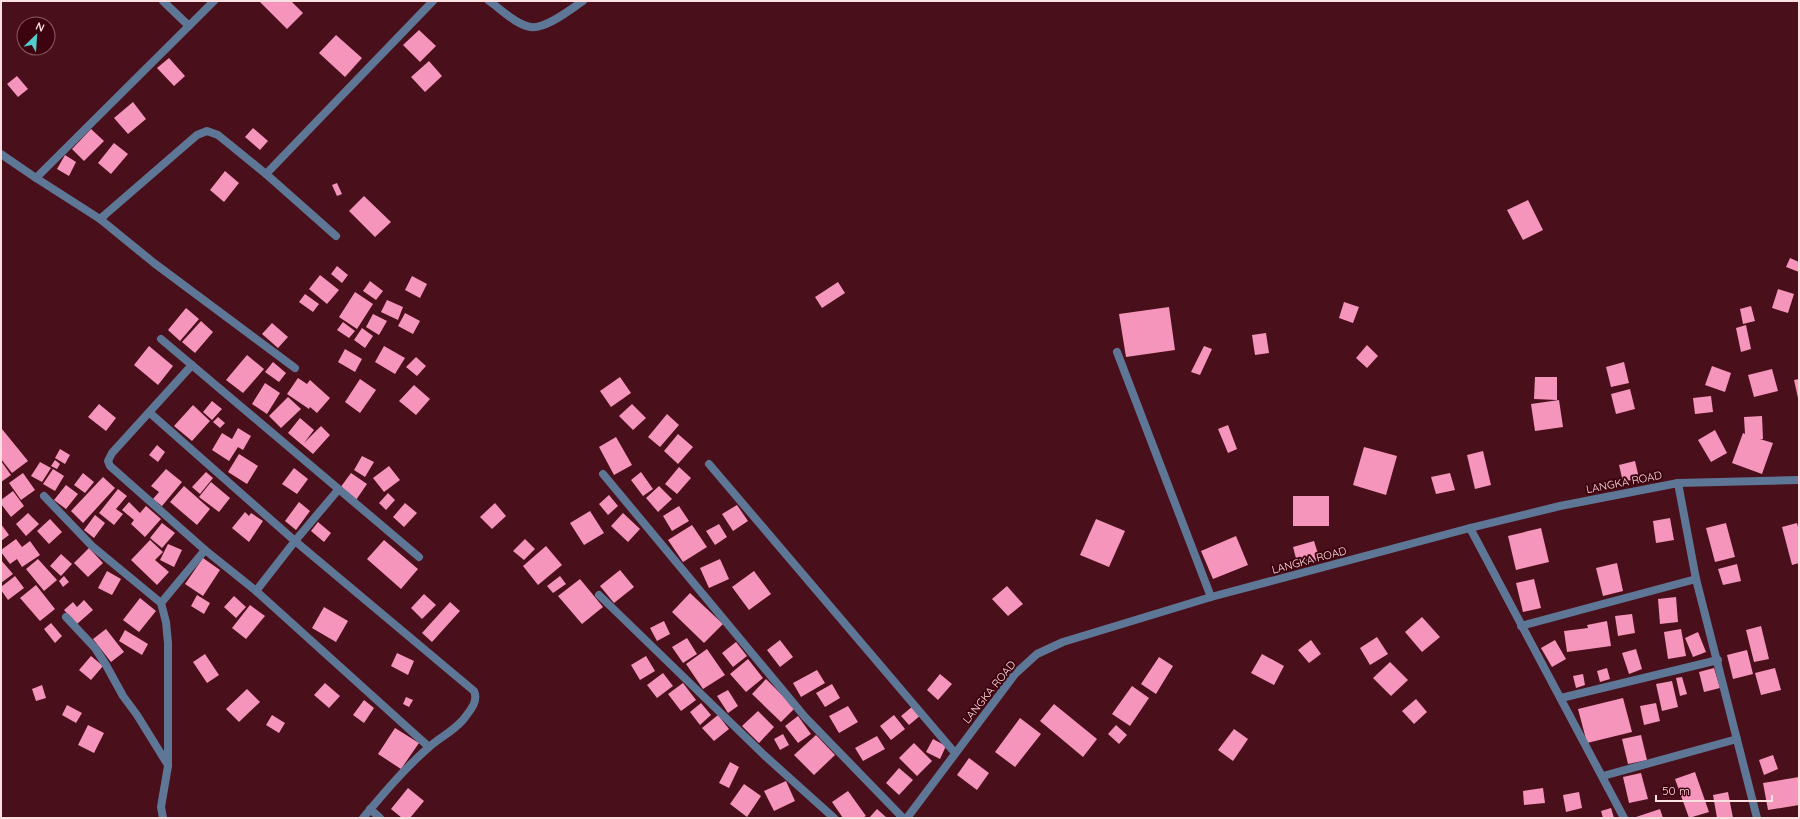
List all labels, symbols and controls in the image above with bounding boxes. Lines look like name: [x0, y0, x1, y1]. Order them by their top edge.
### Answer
north arrow: [16, 16, 56, 56]
text: N: [34, 19, 47, 35]
street label: LANGKA ROAD: [1585, 468, 1663, 496]
street label: LANGKA ROAD: [1270, 543, 1348, 577]
street label: LANGKA ROAD: [959, 658, 1019, 726]
scale bar: [1656, 777, 1772, 803]
text: 50 m: [1662, 783, 1690, 798]

